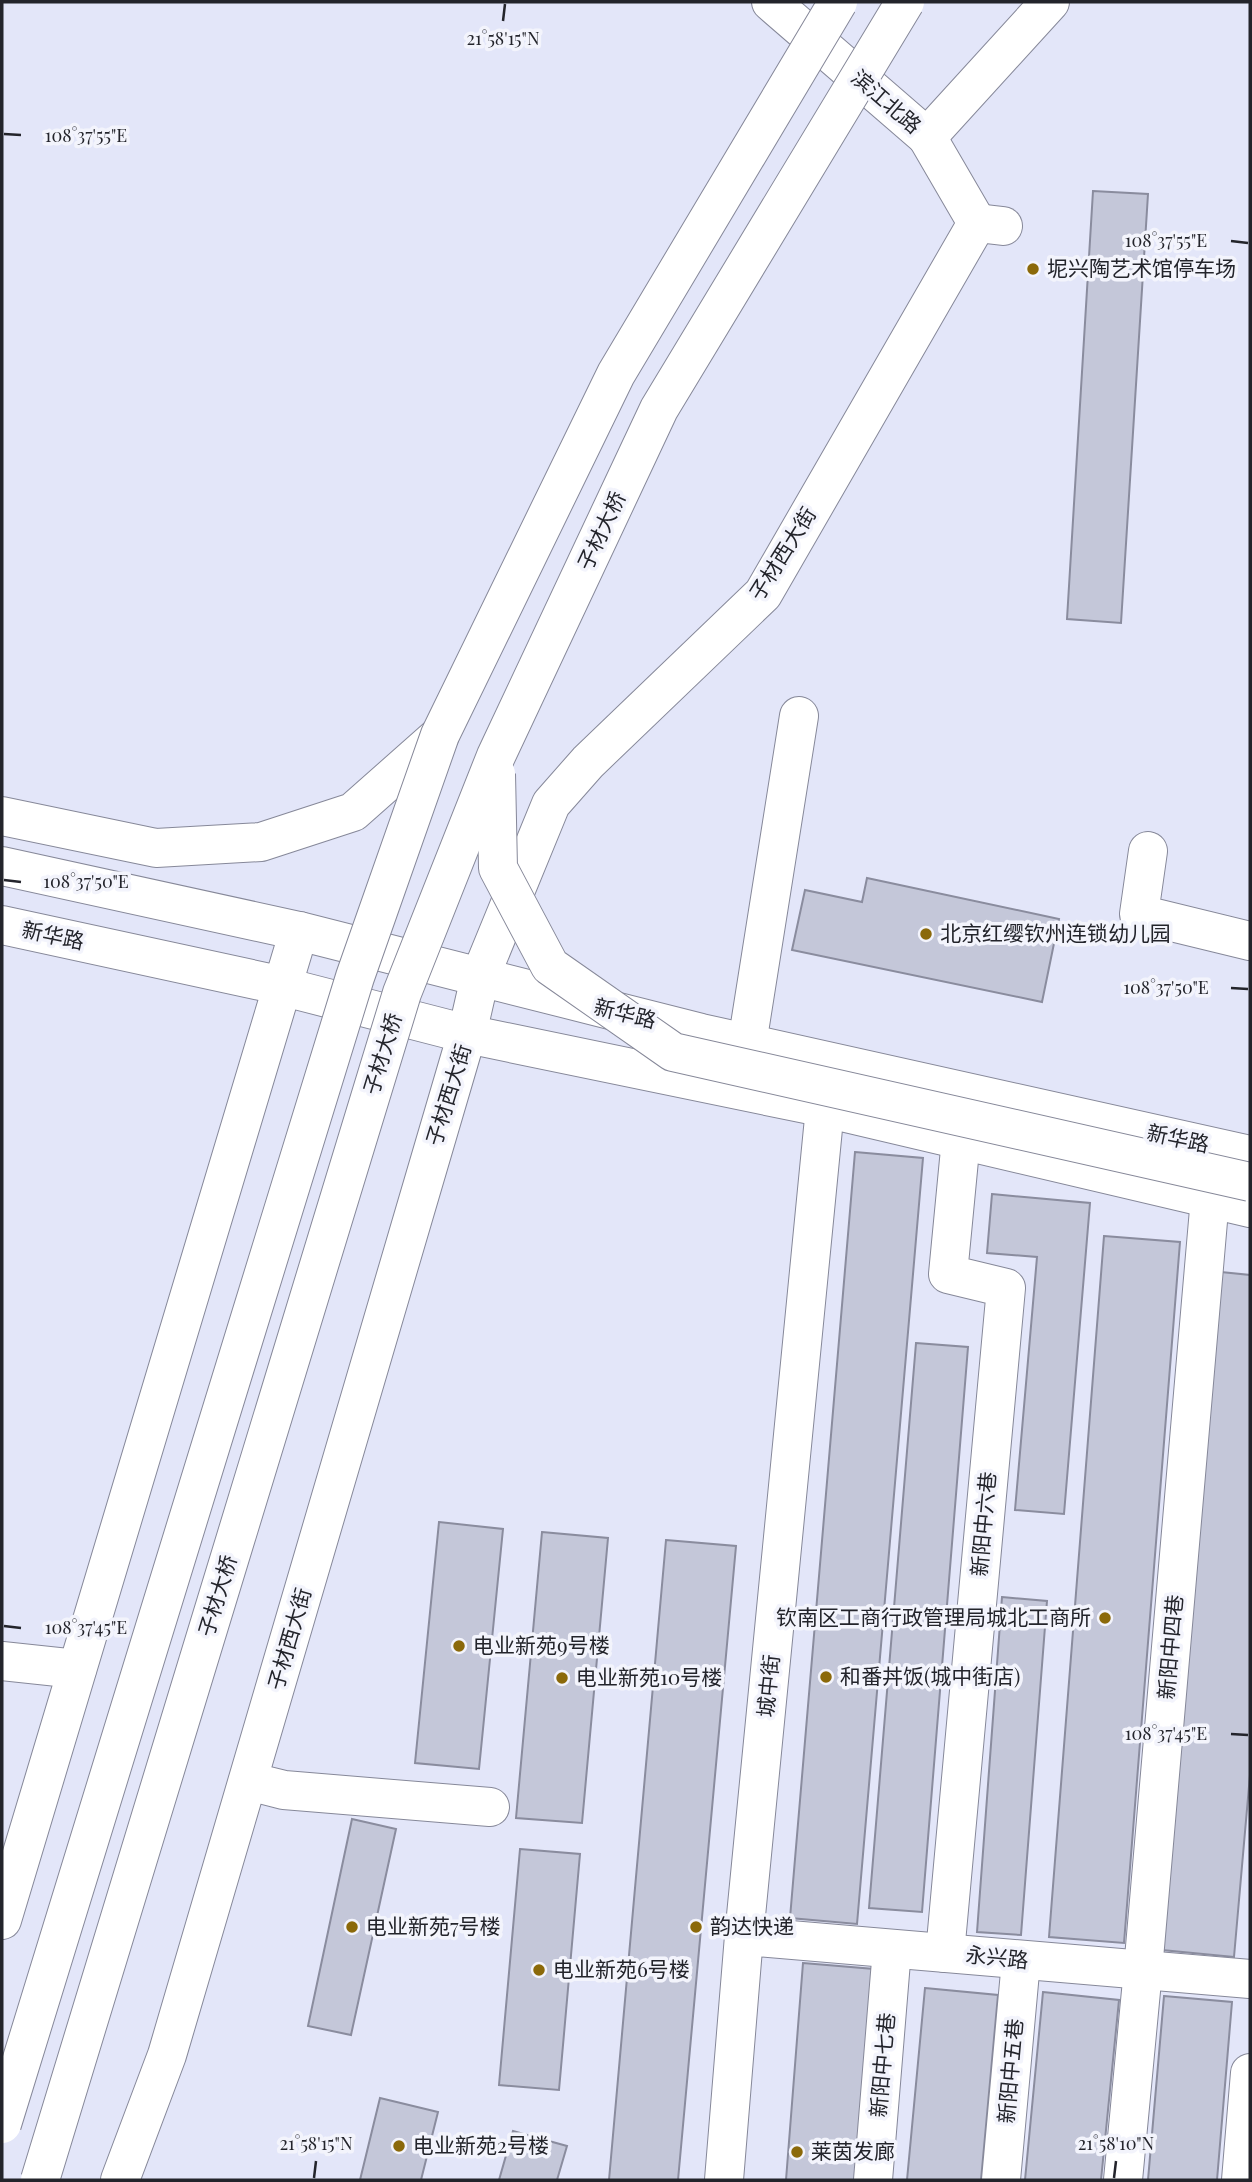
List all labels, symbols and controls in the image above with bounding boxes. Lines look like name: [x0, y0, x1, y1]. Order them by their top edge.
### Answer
text: 21°58'15"N: [466, 26, 540, 50]
street label: 滨江北路: [846, 62, 928, 139]
text: 108°37'55"E: [45, 123, 127, 147]
text: 108°37'55"E: [1125, 228, 1207, 252]
place label: 坭兴陶艺术馆停车场: [1047, 253, 1236, 281]
marker: 坭兴陶艺术馆停车场: [1025, 261, 1041, 277]
street label: 子材大桥: [570, 486, 631, 574]
street label: 子材西大街: [742, 501, 821, 605]
text: 108°37'50"E: [43, 869, 129, 893]
street label: 新华路: [20, 914, 87, 954]
place label: 北京红缨钦州连锁幼儿园: [940, 918, 1171, 946]
marker: 北京红缨钦州连锁幼儿园: [918, 926, 934, 942]
text: 108°37'50"E: [1123, 975, 1209, 999]
street label: 新华路: [592, 991, 659, 1033]
street label: 子材大桥: [355, 1009, 407, 1098]
street label: 子材西大街: [418, 1040, 476, 1149]
street label: 新华路: [1145, 1117, 1212, 1157]
street label: 新阳中六巷: [963, 1470, 1001, 1577]
street label: 子材大桥: [190, 1551, 242, 1640]
street label: 子材西大街: [260, 1584, 316, 1693]
street label: 新阳中四巷: [1150, 1593, 1188, 1700]
place label: 钦南区工商行政管理局城北工商所: [776, 1602, 1091, 1630]
marker: 钦南区工商行政管理局城北工商所: [1097, 1610, 1113, 1626]
text: 108°37'45"E: [45, 1615, 127, 1639]
place label: 电业新苑9号楼: [473, 1630, 610, 1658]
marker: 电业新苑9号楼: [451, 1638, 467, 1654]
street label: 城中街: [750, 1653, 784, 1719]
place label: 和番丼饭(城中街店): [840, 1661, 1020, 1689]
place label: 电业新苑10号楼: [576, 1662, 722, 1690]
marker: 和番丼饭(城中街店): [818, 1669, 834, 1685]
marker: 电业新苑10号楼: [554, 1670, 570, 1686]
text: 108°37'45"E: [1125, 1721, 1207, 1745]
place label: 电业新苑7号楼: [366, 1911, 501, 1939]
place label: 韵达快递: [710, 1911, 794, 1939]
marker: 电业新苑7号楼: [344, 1919, 360, 1935]
marker: 韵达快递: [688, 1919, 704, 1935]
street label: 永兴路: [964, 1939, 1030, 1973]
place label: 电业新苑6号楼: [553, 1954, 690, 1982]
marker: 电业新苑6号楼: [531, 1962, 547, 1978]
street label: 新阳中七巷: [862, 2011, 900, 2118]
street label: 新阳中五巷: [990, 2017, 1028, 2124]
place label: 电业新苑2号楼: [413, 2130, 549, 2158]
text: 21°58'15"N: [279, 2131, 353, 2155]
text: 21°58'10"N: [1078, 2131, 1155, 2155]
place label: 莱茵发廊: [811, 2136, 895, 2164]
marker: 电业新苑2号楼: [391, 2138, 407, 2154]
marker: 莱茵发廊: [789, 2144, 805, 2160]

